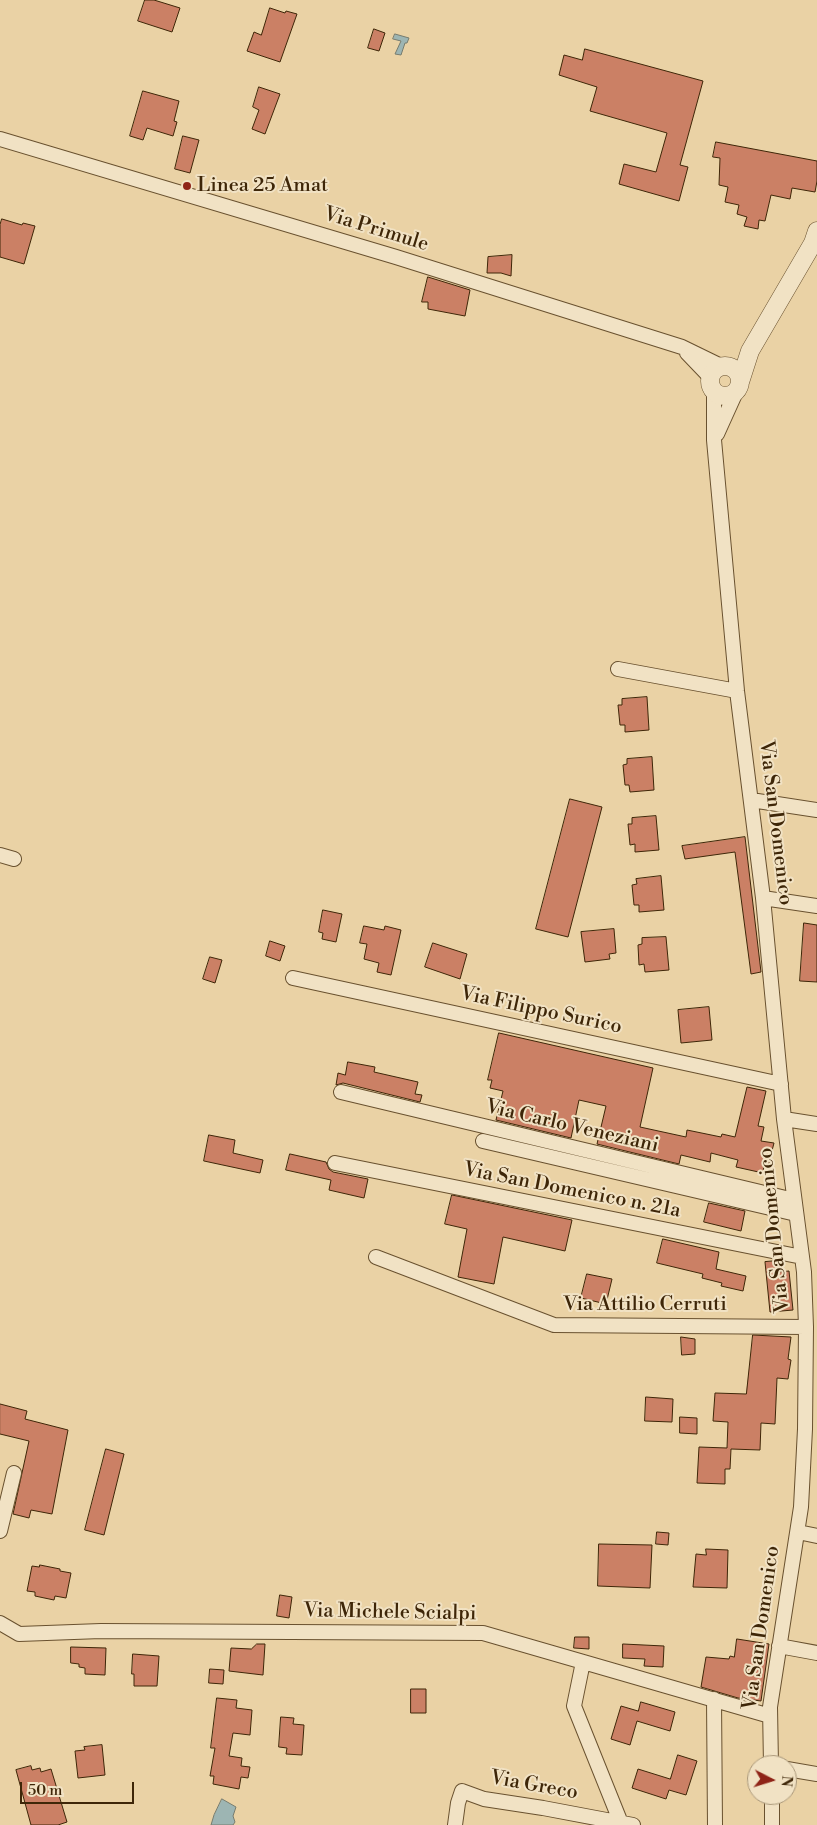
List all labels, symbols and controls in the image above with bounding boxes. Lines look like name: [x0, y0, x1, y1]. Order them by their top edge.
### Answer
place label: Linea 25 Amat: [197, 174, 328, 198]
marker: Linea 25 Amat: [181, 180, 193, 192]
street label: Via Primule: [321, 203, 431, 257]
street label: Via San Domenico: [753, 739, 797, 907]
street label: Via Filippo Surico: [458, 982, 624, 1040]
street label: Via Carlo Veneziani: [483, 1095, 661, 1159]
street label: Via San Domenico: [754, 1146, 796, 1314]
street label: Via San Domenico n. 21a: [461, 1158, 683, 1224]
street label: Via Attilio Cerruti: [563, 1293, 727, 1317]
street label: Via San Domenico: [739, 1544, 785, 1712]
street label: Via Michele Scialpi: [303, 1599, 477, 1627]
north arrow: [747, 1755, 797, 1805]
street label: Via Greco: [488, 1766, 580, 1806]
scale bar: [22, 1772, 136, 1804]
text: N: [776, 1775, 795, 1788]
text: 50 m: [28, 1781, 62, 1800]

